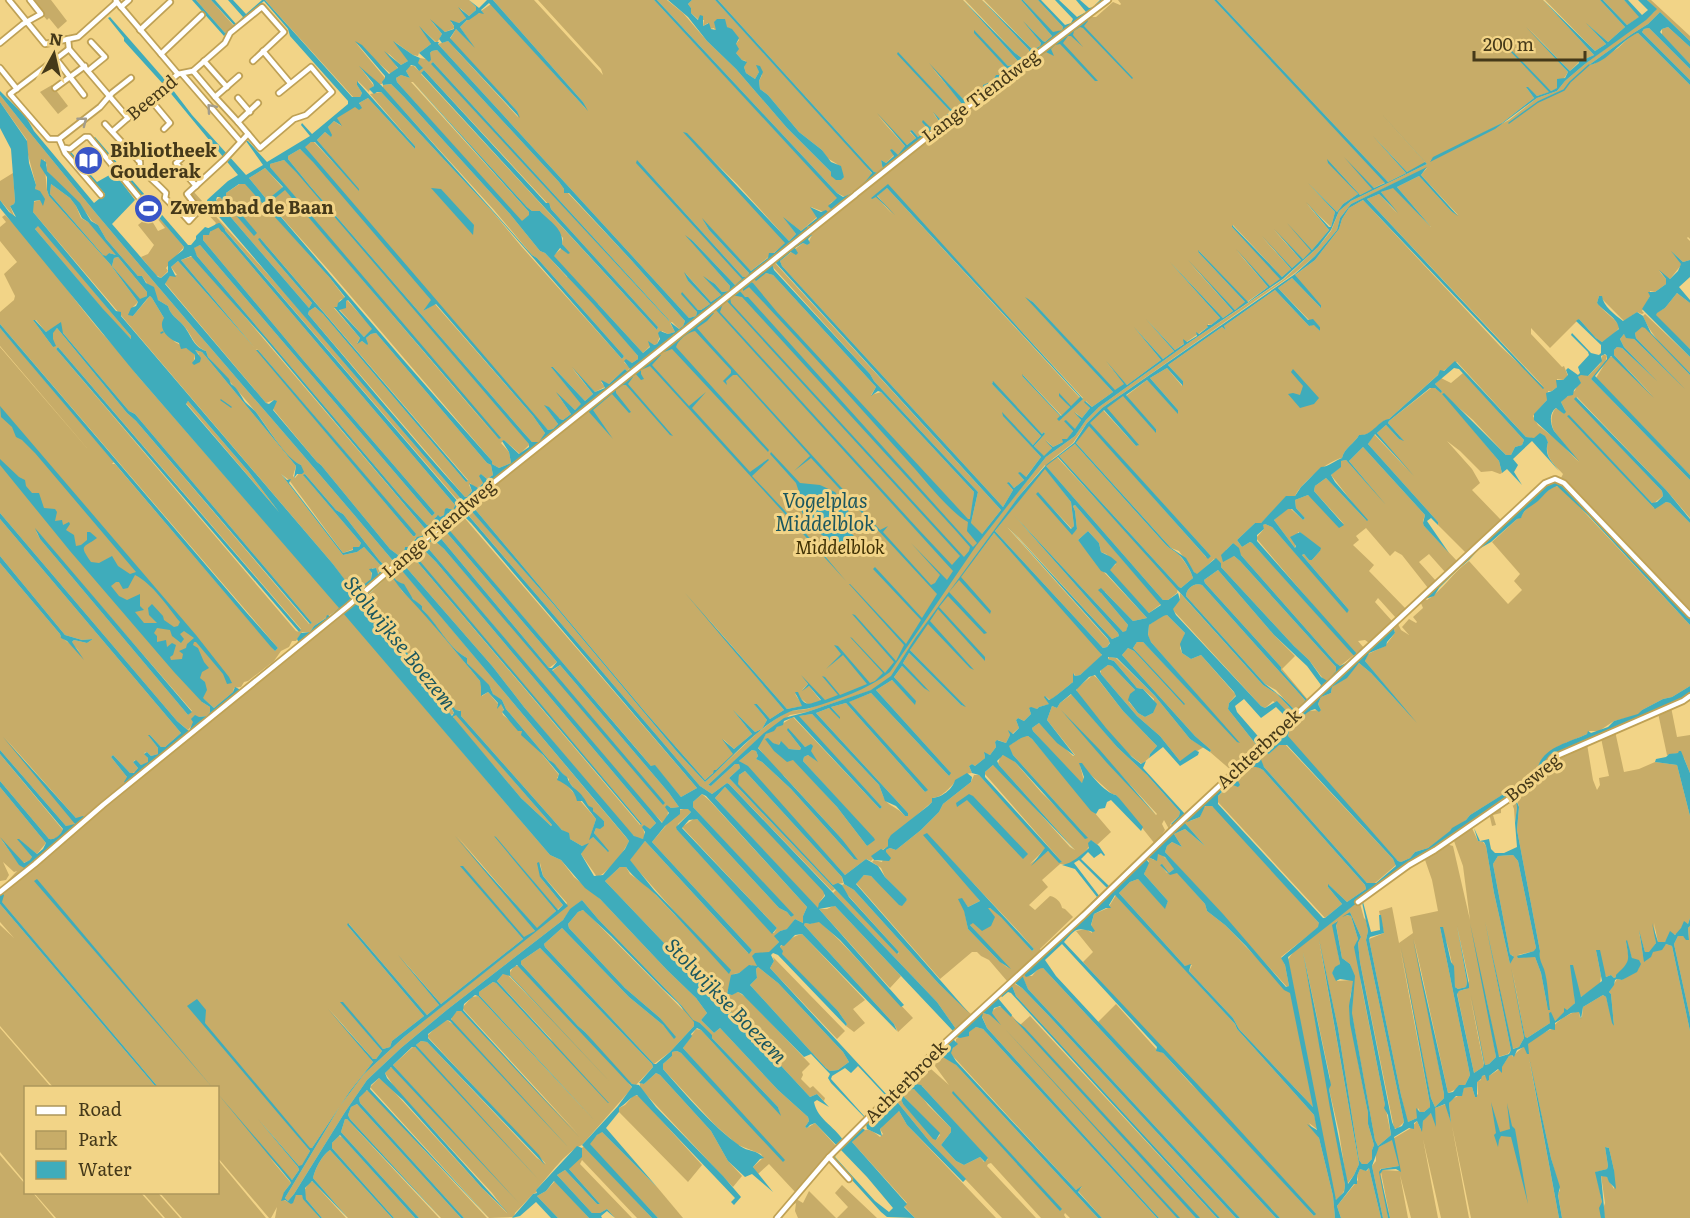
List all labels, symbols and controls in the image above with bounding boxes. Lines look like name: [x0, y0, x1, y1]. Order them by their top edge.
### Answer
north arrow: [24, 24, 84, 84]
scale bar: [1474, 24, 1585, 62]
text: N: [48, 25, 65, 51]
text: 200 m: [1483, 30, 1534, 57]
street label: Lange Tiendweg: [916, 41, 1045, 148]
street label: Beemd: [120, 68, 182, 126]
one-way arrow: [207, 104, 218, 115]
one-way arrow: [76, 117, 87, 128]
place label: Bibliotheek Gouderak: [110, 136, 218, 184]
library icon: Bibliotheek Gouderak: [73, 145, 105, 177]
sports icon: Zwembad de Baan: [133, 192, 165, 224]
place label: Zwembad de Baan: [170, 193, 334, 220]
street label: Lange Tiendweg: [375, 472, 501, 583]
water label: Vogelplas Middelblok: [775, 484, 875, 537]
park label: Middelblok: [795, 533, 885, 560]
water label: Stolwijkse Boezem: [338, 568, 465, 715]
street label: Achterbroek: [1209, 701, 1307, 794]
street label: Bosweg: [1498, 745, 1567, 808]
water label: Stolwijkse Boezem: [660, 930, 796, 1070]
street label: Achterbroek: [857, 1033, 953, 1129]
legend: [24, 1086, 219, 1194]
text: Road: [78, 1095, 122, 1122]
text: Park: [78, 1125, 119, 1152]
text: Water: [78, 1155, 132, 1182]

